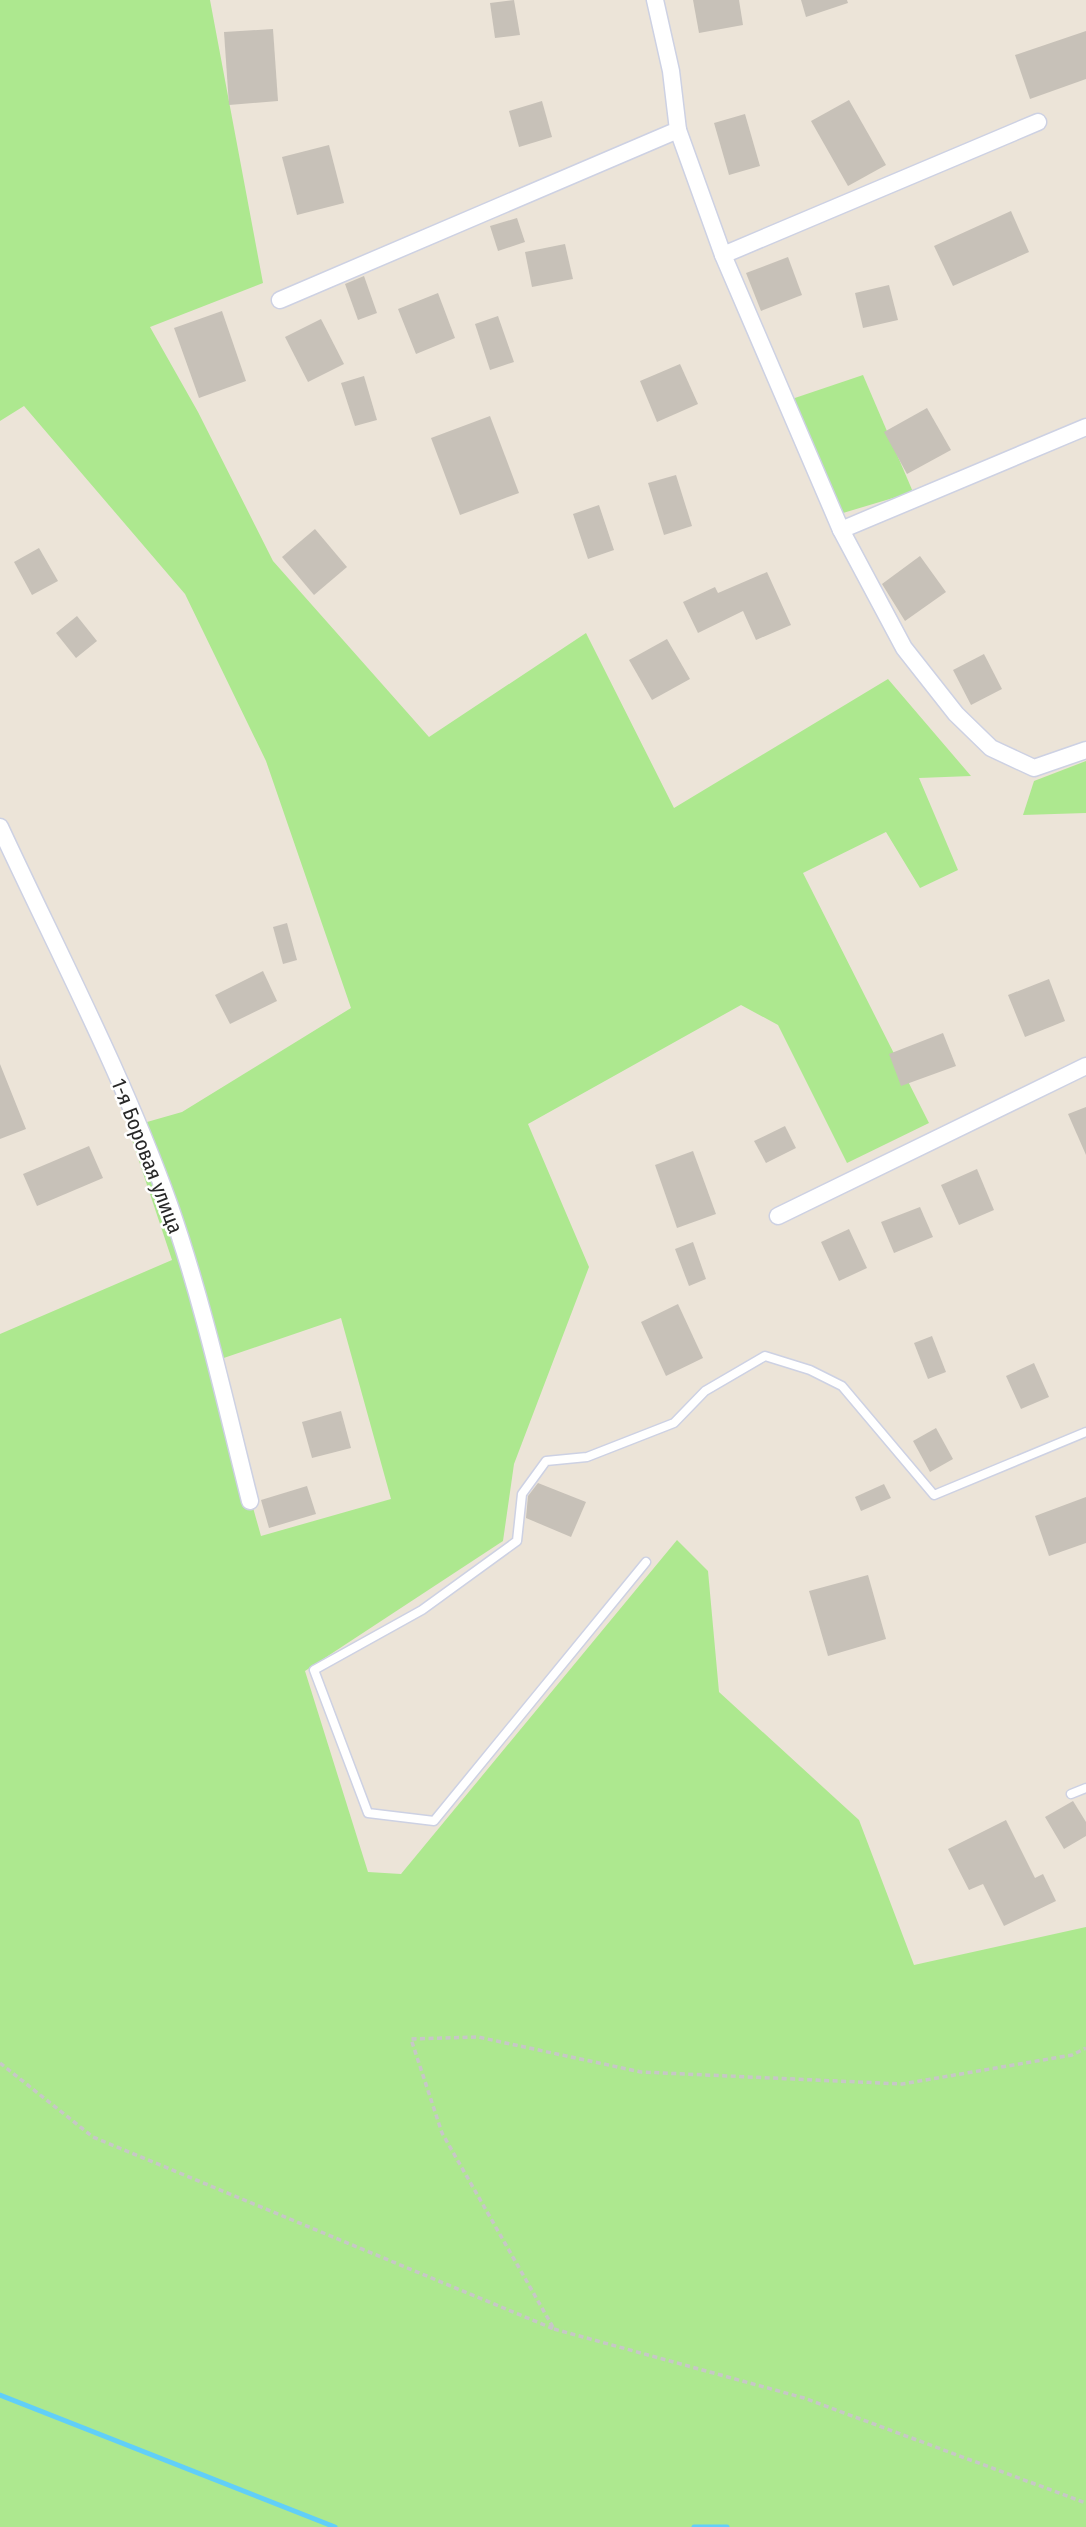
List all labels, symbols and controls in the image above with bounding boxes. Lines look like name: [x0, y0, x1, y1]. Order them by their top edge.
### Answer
street label: 1-я Боровая улица: [105, 1075, 189, 1237]

